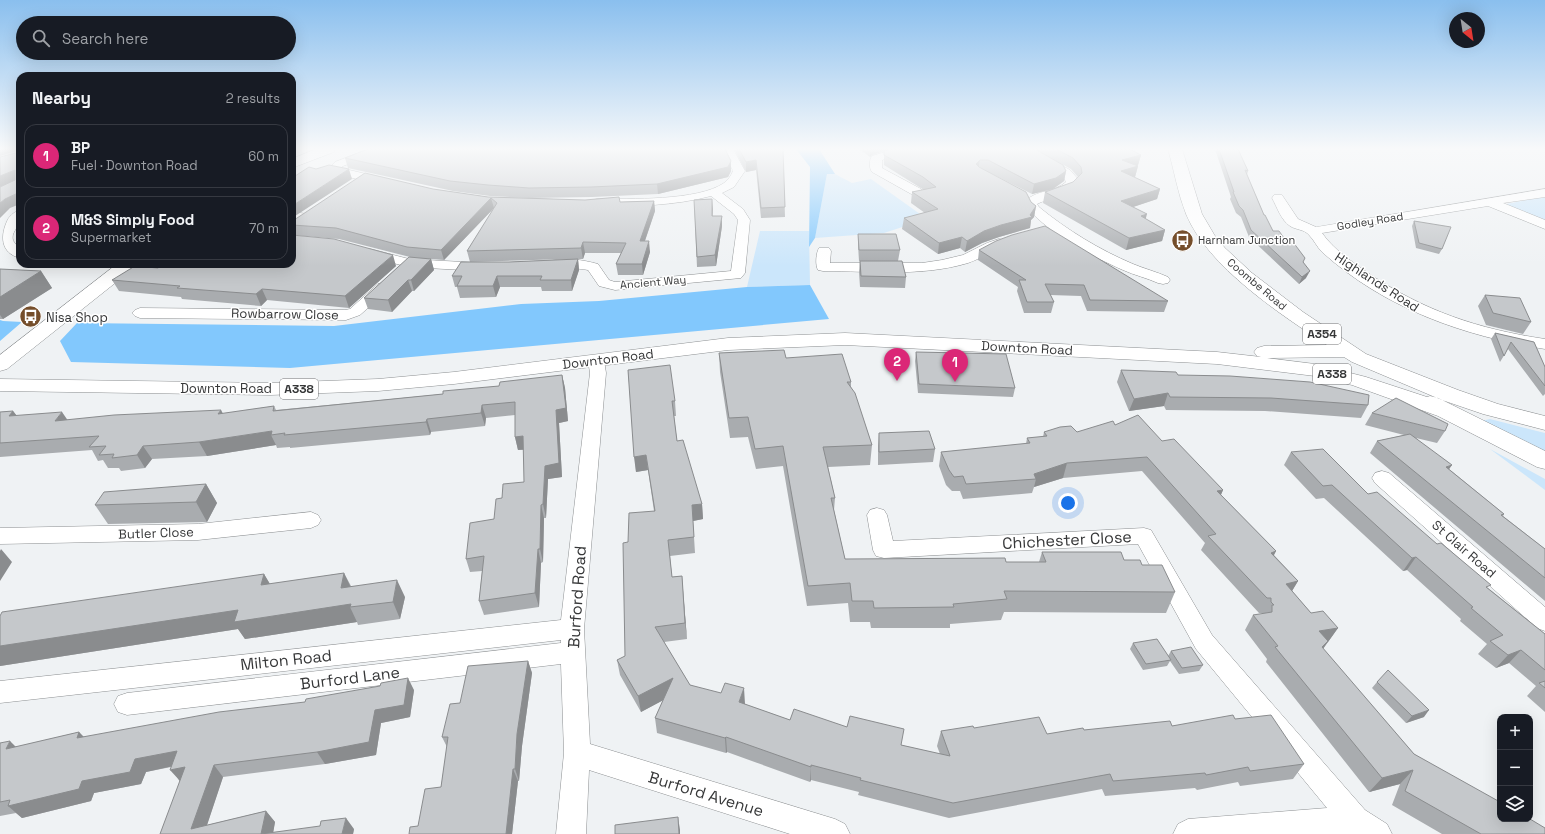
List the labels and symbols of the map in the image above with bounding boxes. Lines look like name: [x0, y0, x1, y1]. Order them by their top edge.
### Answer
north arrow: [1449, 12, 1485, 48]
street label: Godley Road: [1336, 209, 1404, 233]
bus stop icon: Harnham Junction: [1170, 227, 1196, 253]
place label: Harnham Junction: [1198, 233, 1295, 247]
street label: Highlands Road: [1332, 248, 1422, 316]
street label: Coombe Road: [1224, 255, 1290, 313]
street label: Ancient Way: [619, 272, 687, 292]
bus stop icon: Nisa Shop: [18, 304, 44, 330]
street label: Rowbarrow Close: [231, 305, 339, 323]
place label: Nisa Shop: [46, 309, 108, 326]
road number: A354: [1303, 324, 1341, 344]
street label: Downton Road: [981, 337, 1073, 359]
street label: Downton Road: [561, 345, 655, 373]
pin: 2: [884, 348, 910, 381]
pin: 1: [942, 349, 968, 382]
road number: A338: [1313, 364, 1351, 384]
road number: A338: [280, 379, 318, 399]
street label: Downton Road: [180, 380, 272, 397]
your location: [1058, 493, 1078, 513]
street label: St Clair Road: [1428, 516, 1500, 582]
street label: Butler Close: [118, 523, 194, 543]
street label: Chichester Close: [1002, 526, 1132, 554]
street label: Burford Road: [563, 545, 591, 649]
street label: Milton Road: [239, 645, 333, 675]
street label: Burford Lane: [299, 661, 401, 695]
street label: Burford Avenue: [646, 766, 766, 822]

